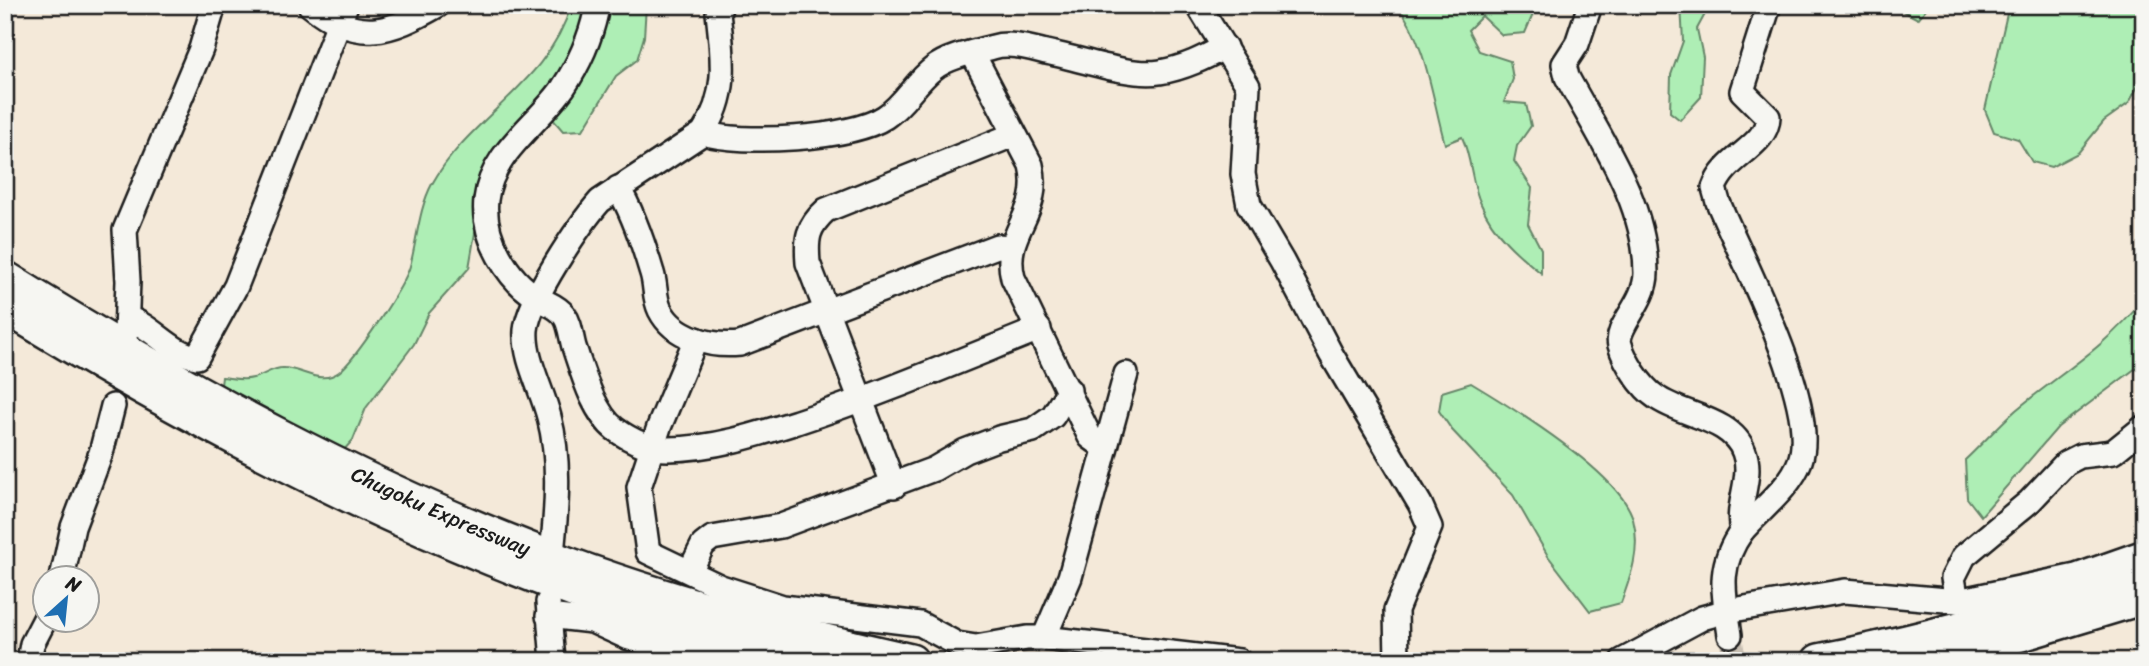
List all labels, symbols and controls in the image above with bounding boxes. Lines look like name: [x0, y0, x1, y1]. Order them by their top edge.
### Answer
street label: Chugoku Expressway: [345, 455, 536, 567]
north arrow: [32, 564, 102, 634]
text: N: [59, 566, 88, 602]

